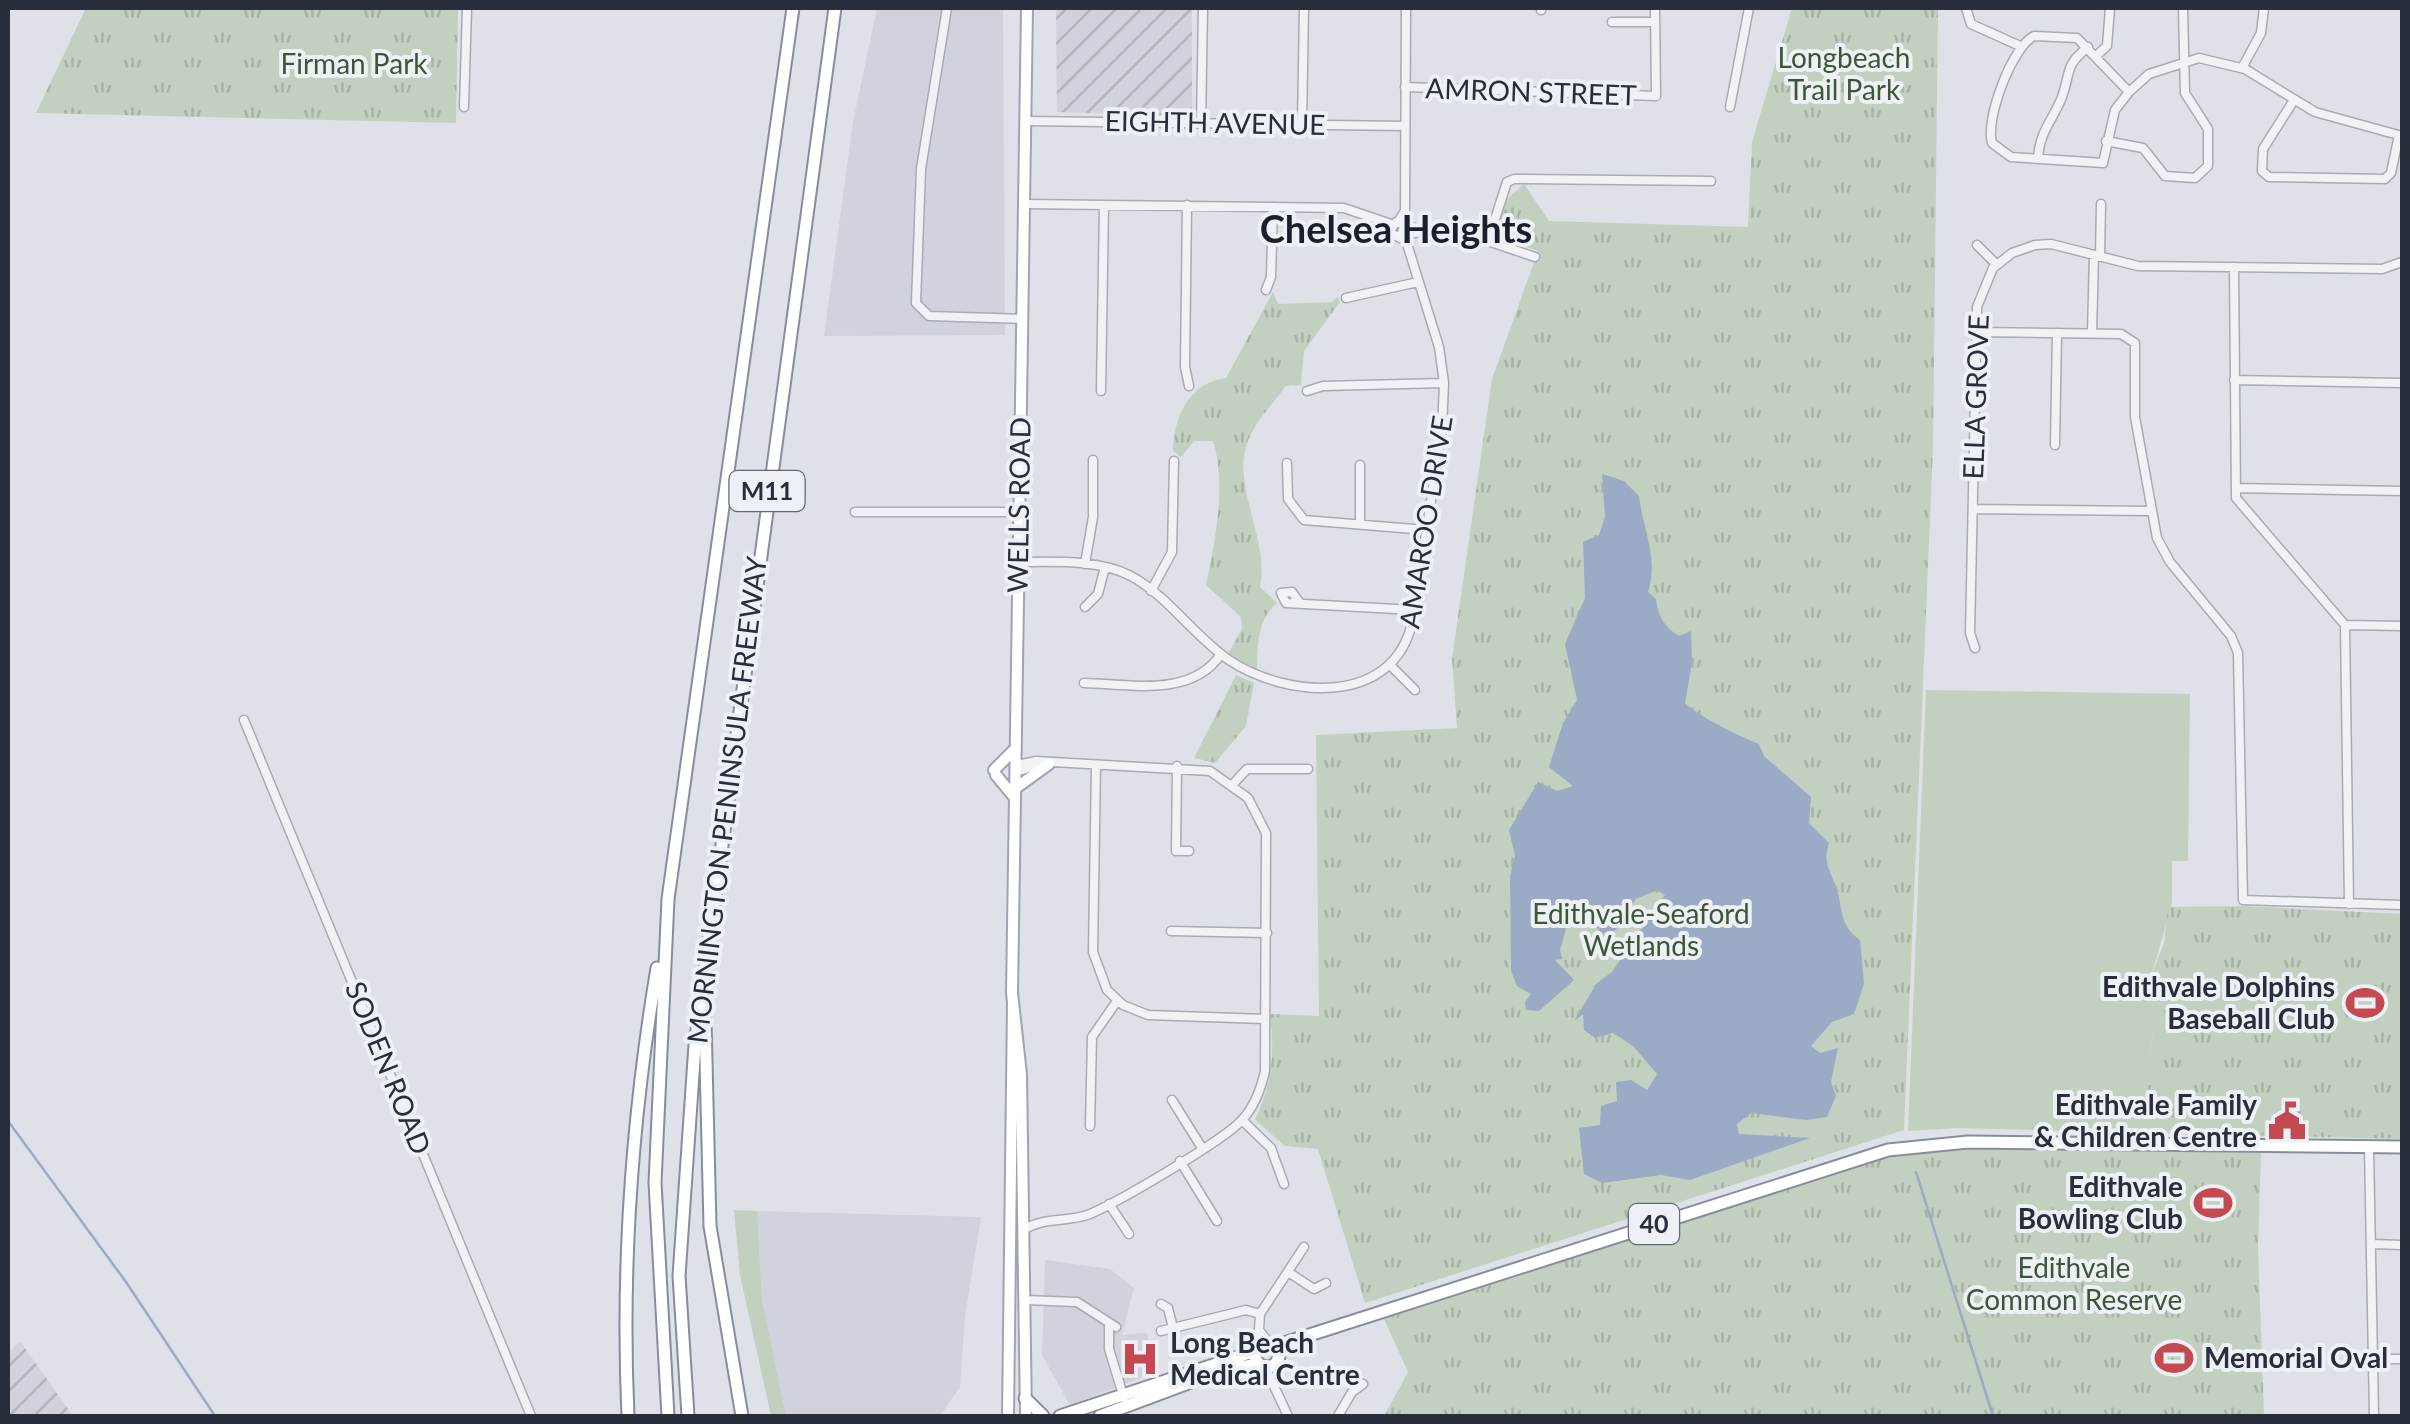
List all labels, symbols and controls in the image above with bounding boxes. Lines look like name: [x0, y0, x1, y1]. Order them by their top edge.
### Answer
park label: Longbeach Trail Park: [1778, 40, 1910, 106]
park label: Firman Park: [280, 46, 428, 80]
street label: AMRON STREET: [1425, 70, 1638, 112]
street label: EIGHTH AVENUE: [1104, 103, 1326, 141]
district label: Chelsea Heights: [1260, 205, 1532, 251]
street label: ELLA GROVE: [1955, 314, 1995, 480]
street label: AMAROO DRIVE: [1391, 413, 1459, 631]
street label: WELLS ROAD: [999, 417, 1037, 593]
road number: M11: [730, 471, 804, 511]
street label: MORNINGTON PENINSULA FREEWAY: [679, 554, 773, 1045]
park label: Edithvale-Seaford Wetlands: [1532, 896, 1750, 962]
place label: Edithvale Dolphins Baseball Club: [2102, 969, 2335, 1035]
street label: SODEN ROAD: [339, 976, 439, 1159]
sports icon: Edithvale Dolphins Baseball Club: [2344, 982, 2386, 1024]
place label: Edithvale Family & Children Centre: [2034, 1087, 2257, 1153]
public building icon: Edithvale Family & Children Centre: [2266, 1100, 2308, 1142]
place label: Edithvale Bowling Club: [2018, 1169, 2183, 1235]
sports icon: Edithvale Bowling Club: [2192, 1182, 2234, 1224]
road number: 40: [1629, 1204, 1679, 1244]
park label: Edithvale Common Reserve: [1966, 1250, 2182, 1316]
place label: Long Beach Medical Centre: [1170, 1325, 1360, 1391]
sports icon: Memorial Oval: [2153, 1337, 2195, 1379]
hospital icon: Long Beach Medical Centre: [1119, 1338, 1161, 1380]
place label: Memorial Oval: [2204, 1340, 2388, 1374]

